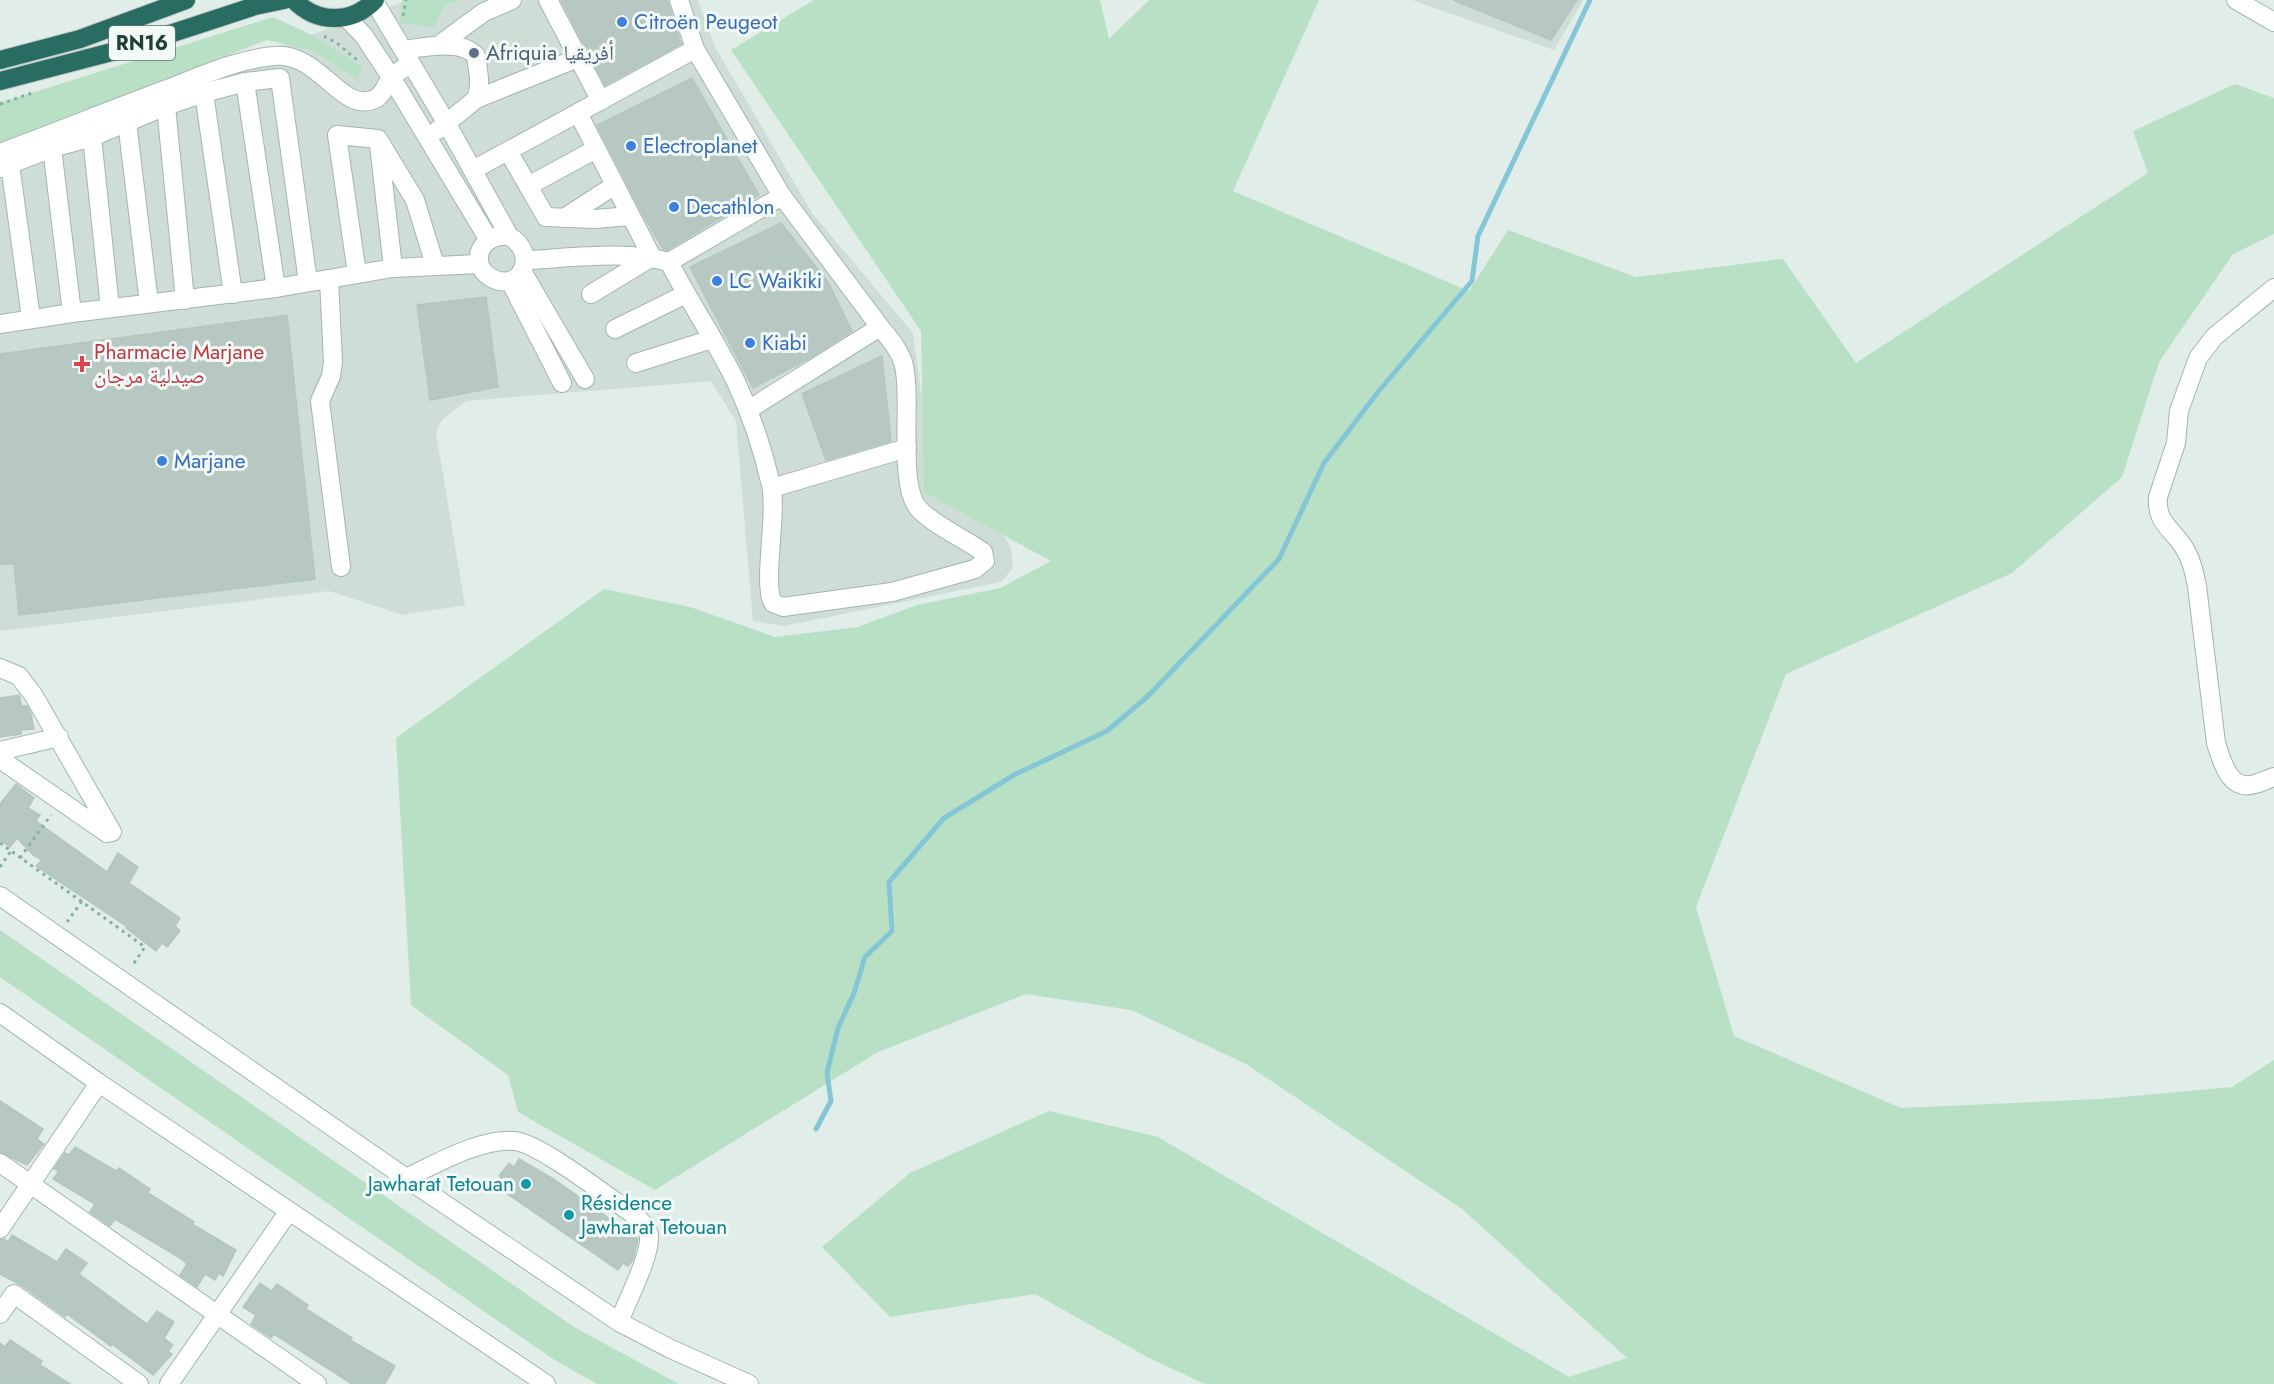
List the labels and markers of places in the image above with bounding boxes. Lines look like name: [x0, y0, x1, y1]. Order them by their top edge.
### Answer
place label: Citroën Peugeot: [634, 7, 777, 37]
marker: Citroën Peugeot: [615, 15, 629, 29]
place label: Afriquia أفريقيا: [486, 38, 614, 68]
marker: Afriquia أفريقيا: [467, 46, 481, 60]
place label: Electroplanet: [643, 131, 757, 161]
marker: Electroplanet: [624, 139, 638, 153]
place label: Decathlon: [686, 192, 775, 222]
marker: Decathlon: [667, 200, 681, 214]
place label: LC Waikiki: [729, 266, 822, 296]
marker: LC Waikiki: [710, 274, 724, 288]
place label: Kiabi: [762, 328, 807, 358]
marker: Kiabi: [743, 336, 757, 350]
place label: Pharmacie Marjane صيدلية مرجان: [94, 337, 265, 391]
marker: Pharmacie Marjane صيدلية مرجان: [75, 357, 89, 371]
place label: Marjane: [174, 446, 246, 476]
marker: Marjane: [155, 454, 169, 468]
place label: Jawharat Tetouan: [365, 1169, 514, 1199]
marker: Jawharat Tetouan: [519, 1177, 533, 1191]
place label: Résidence Jawharat Tetouan: [578, 1188, 727, 1242]
marker: Résidence Jawharat Tetouan: [562, 1208, 576, 1222]

